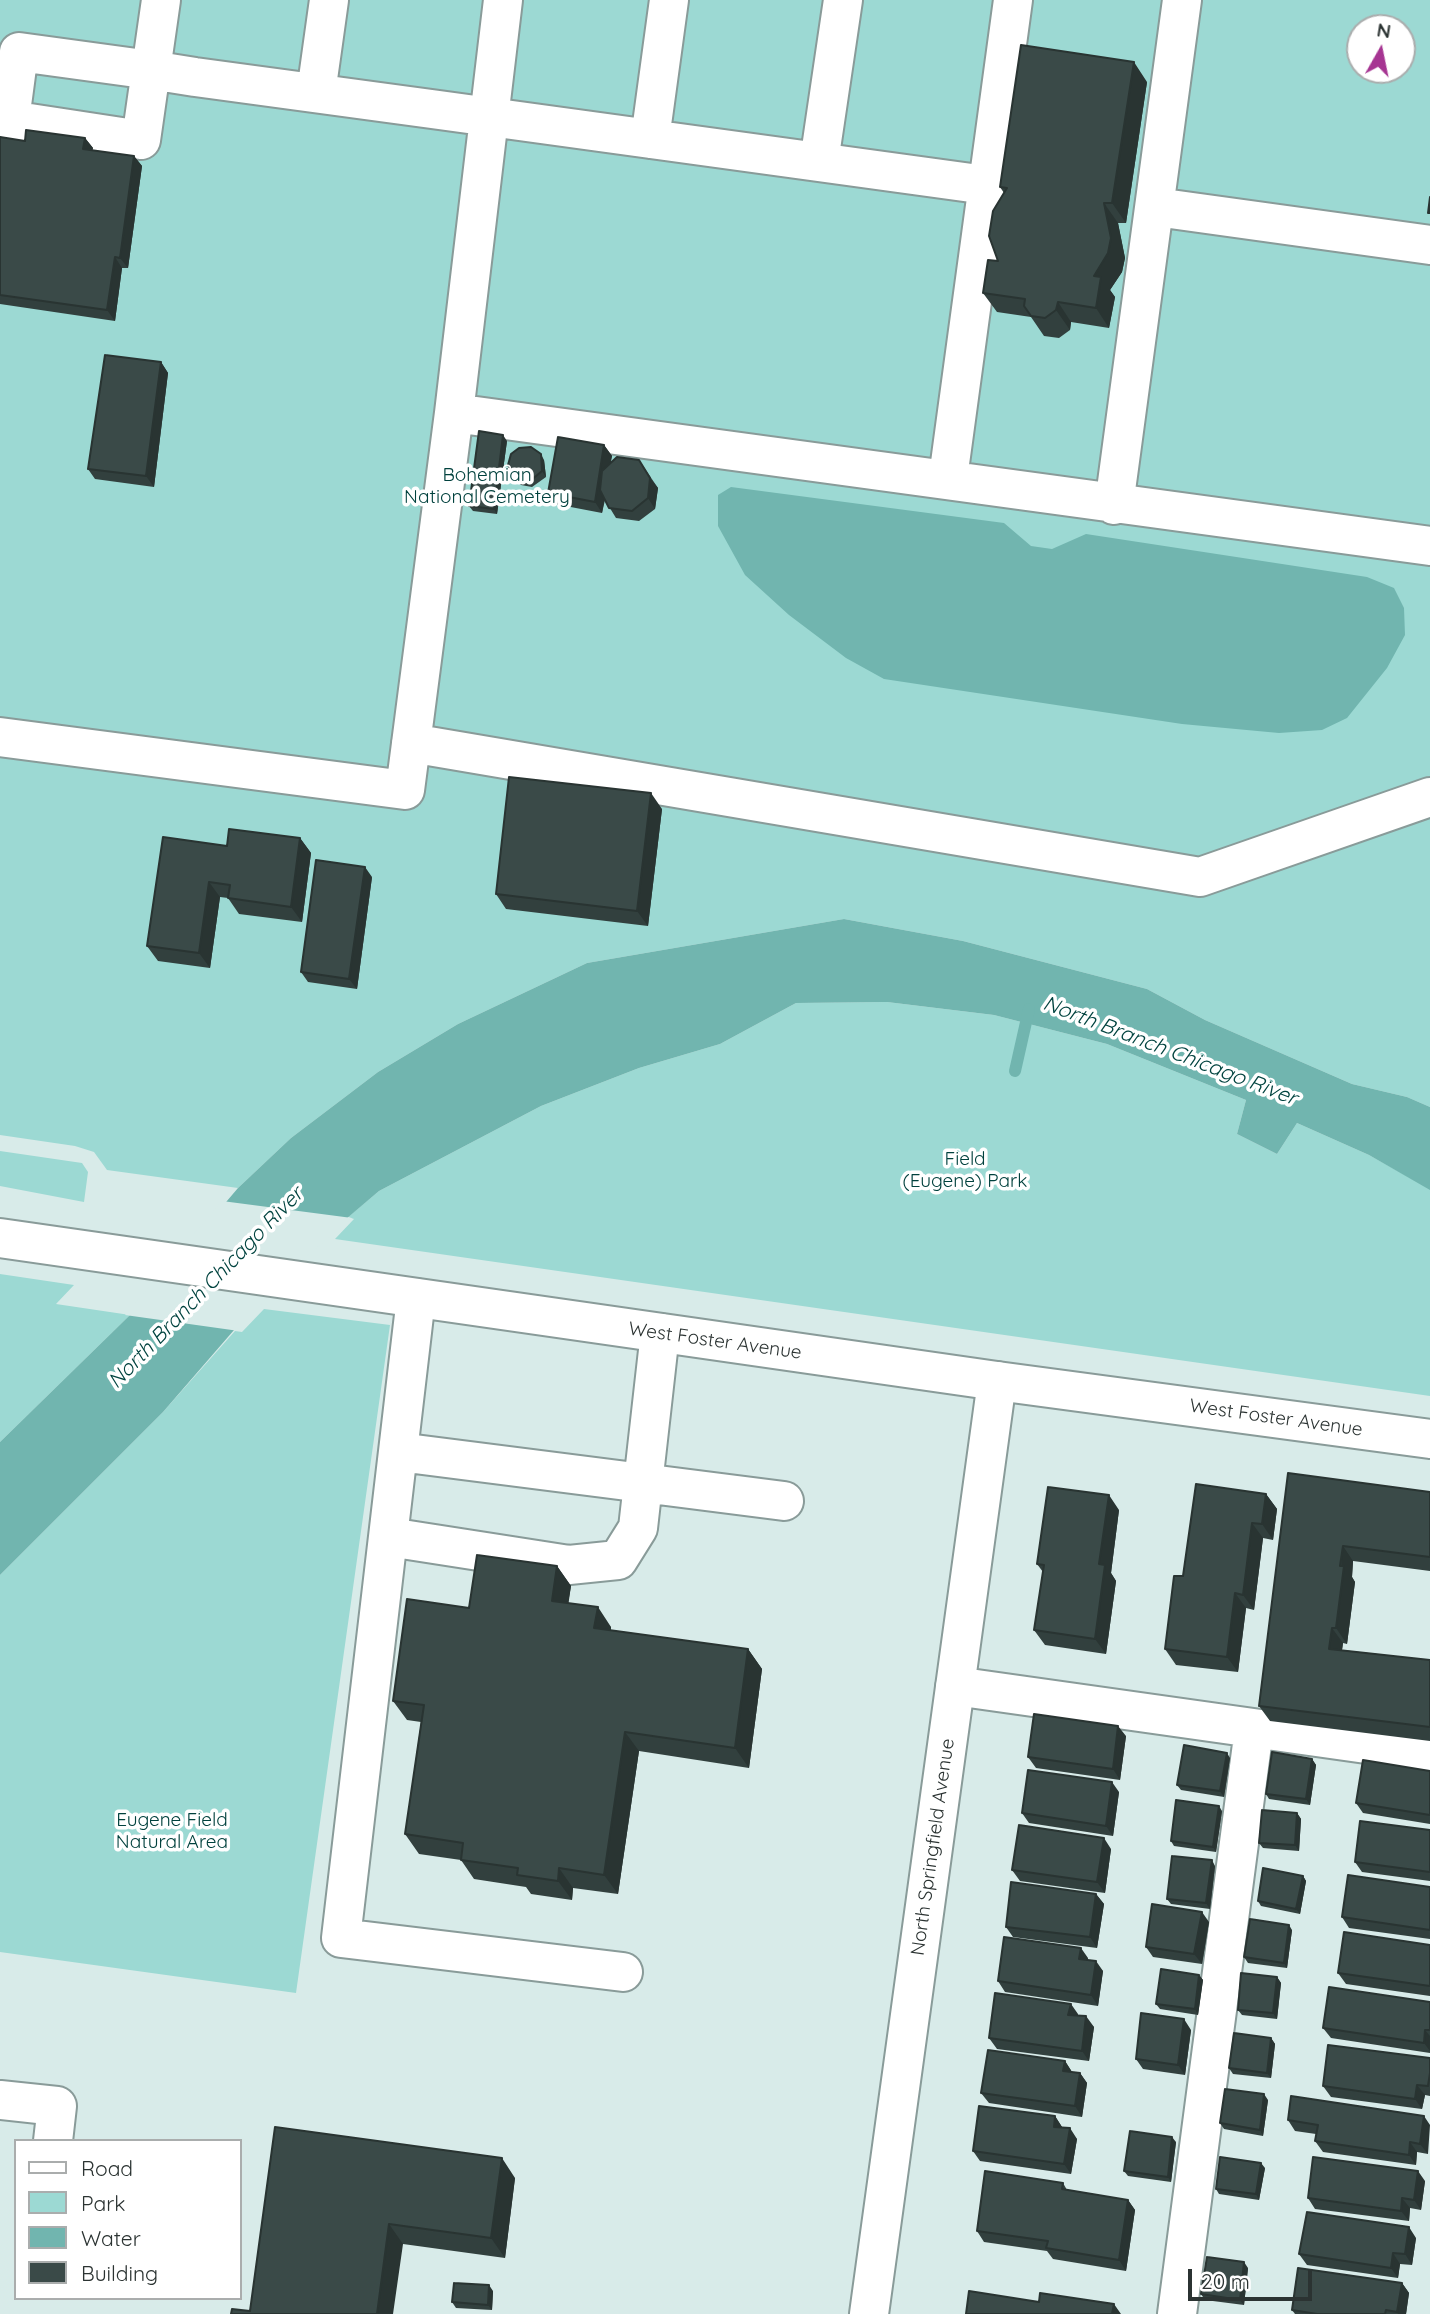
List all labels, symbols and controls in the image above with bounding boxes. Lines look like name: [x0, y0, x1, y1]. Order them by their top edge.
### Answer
north arrow: [1346, 14, 1416, 84]
text: N: [1375, 17, 1393, 43]
park label: Bohemian National Cemetery: [404, 464, 570, 508]
water label: North Branch Chicago River: [1039, 991, 1301, 1111]
park label: Field (Eugene) Park: [903, 1148, 1027, 1192]
water label: North Branch Chicago River: [103, 1182, 309, 1394]
street label: West Foster Avenue: [627, 1318, 803, 1364]
street label: West Foster Avenue: [1188, 1395, 1364, 1441]
street label: North Springfield Avenue: [906, 1737, 960, 1957]
park label: Eugene Field Natural Area: [116, 1809, 228, 1853]
legend: [14, 2139, 242, 2300]
text: Road: [81, 2155, 133, 2181]
text: Park: [81, 2190, 125, 2216]
text: Water: [81, 2225, 141, 2251]
scale bar: [1192, 2254, 1316, 2298]
text: Building: [81, 2260, 158, 2286]
text: 20 m: [1201, 2268, 1250, 2294]

